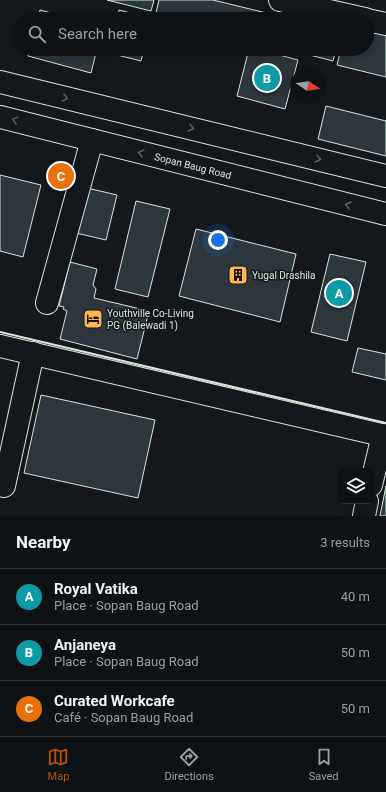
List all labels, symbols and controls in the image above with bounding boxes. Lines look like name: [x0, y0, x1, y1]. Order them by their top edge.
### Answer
search box: [12, 12, 374, 56]
icon: search: [26, 23, 48, 45]
text: Search here: [58, 25, 137, 43]
pin: B: [254, 63, 280, 93]
north arrow: [290, 68, 326, 104]
one-way arrow: [62, 93, 68, 101]
one-way arrow: [12, 117, 18, 125]
one-way arrow: [188, 124, 195, 132]
one-way arrow: [137, 149, 144, 157]
street label: Sopan Baug Road: [153, 151, 233, 180]
one-way arrow: [314, 154, 321, 163]
pin: C: [48, 161, 74, 191]
one-way arrow: [345, 201, 352, 210]
your location: [208, 230, 228, 250]
building icon: Yugal Drashila: [227, 264, 249, 286]
place label: Yugal Drashila: [252, 270, 315, 281]
pin: A: [326, 278, 352, 308]
hotel icon: Youthville Co-Living PG (Balewadi 1): [82, 308, 104, 330]
place label: Youthville Co-Living PG (Balewadi 1): [107, 308, 194, 332]
map controls: [338, 468, 374, 504]
button: layers: [338, 468, 374, 504]
text: Nearby: [16, 532, 71, 552]
text: 3 results: [320, 535, 370, 550]
text: Royal Vatika: [54, 580, 138, 598]
text: A: [25, 589, 33, 604]
text: 40 m: [341, 589, 370, 604]
text: Place · Sopan Baug Road: [54, 598, 199, 613]
text: Anjaneya: [54, 636, 116, 654]
text: B: [25, 645, 33, 660]
text: 50 m: [341, 645, 370, 660]
text: Place · Sopan Baug Road: [54, 654, 199, 669]
text: Curated Workcafe: [54, 692, 175, 710]
text: C: [25, 701, 33, 716]
text: 50 m: [341, 701, 370, 716]
text: Café · Sopan Baug Road: [54, 710, 193, 725]
tab: Map: [47, 746, 69, 783]
tab: Directions: [164, 746, 214, 783]
tab: Saved: [309, 746, 339, 783]

